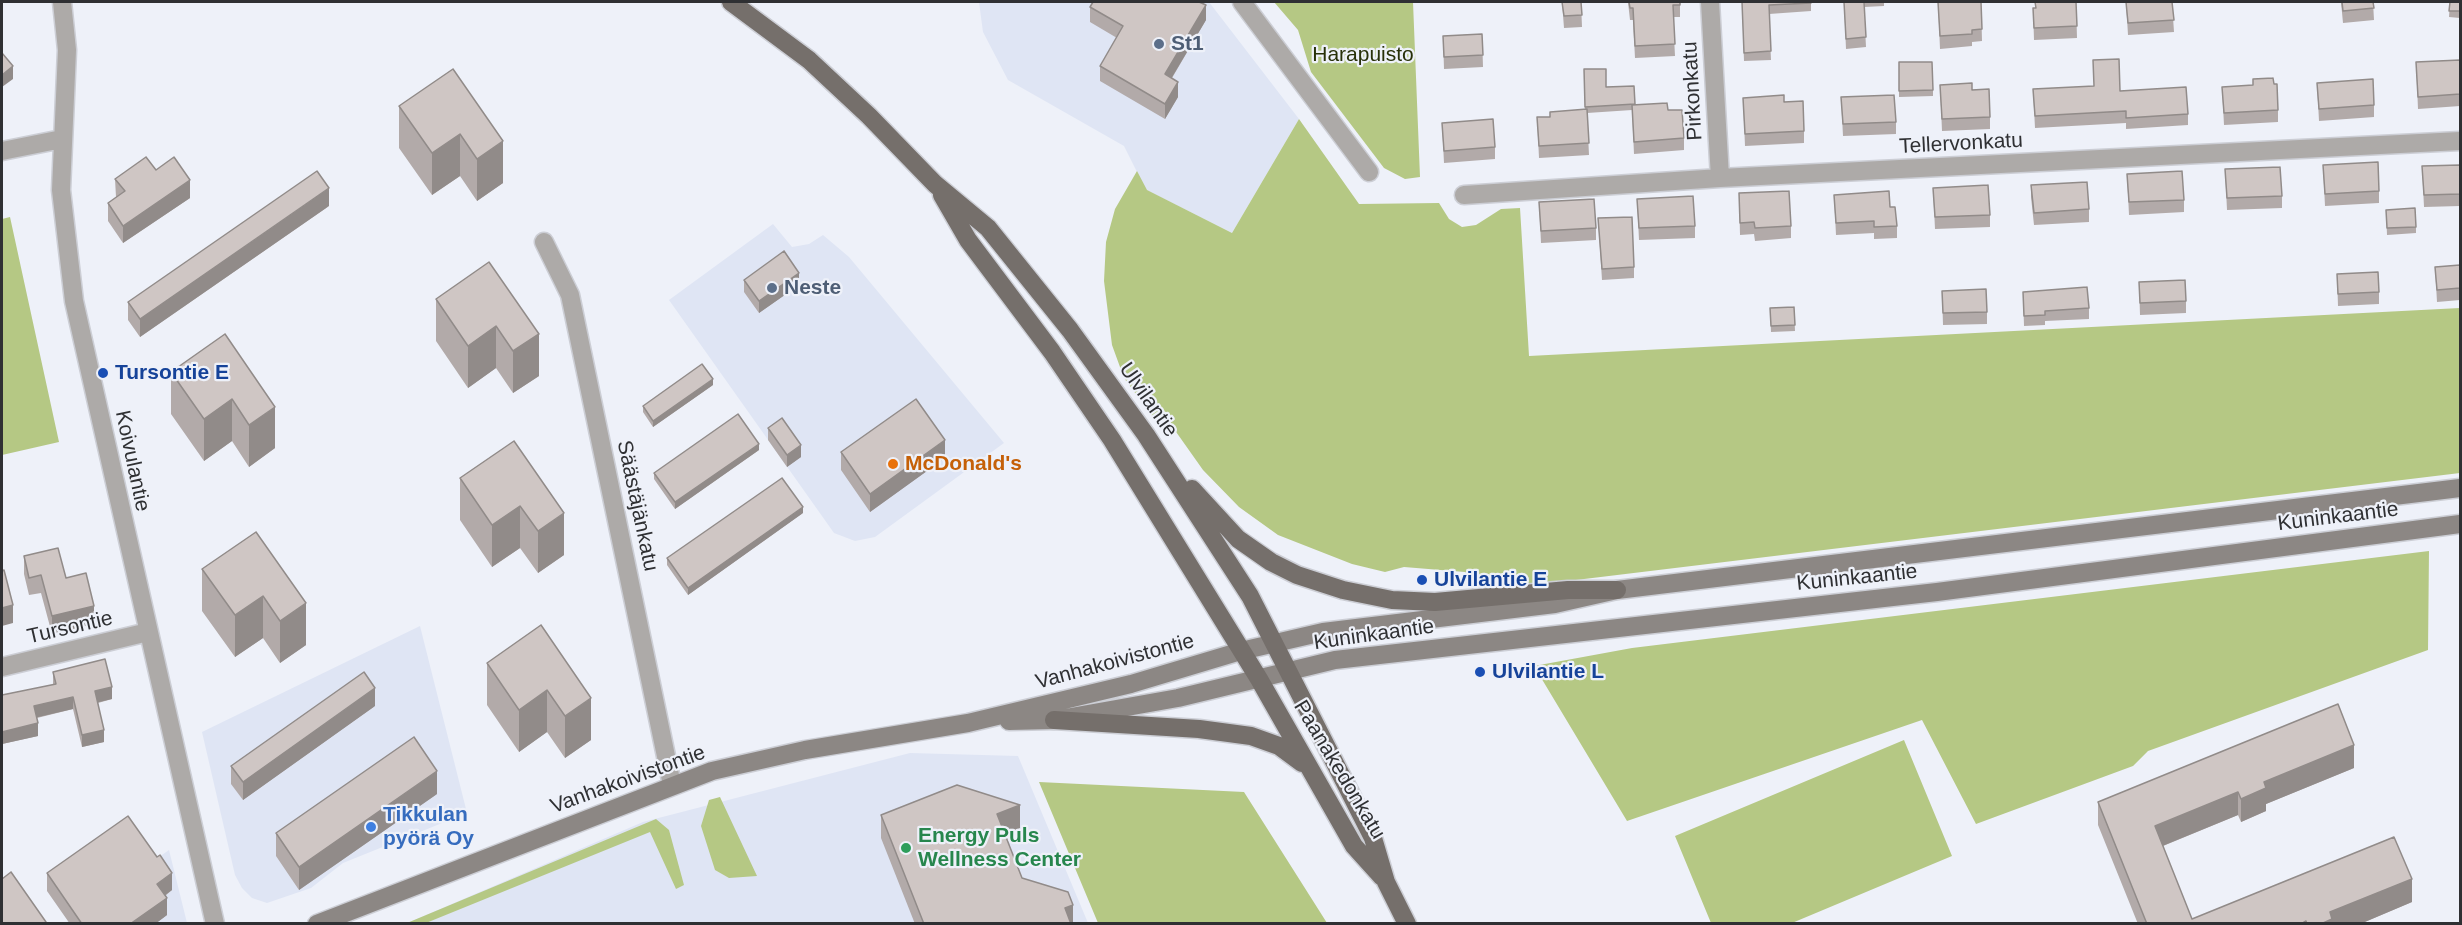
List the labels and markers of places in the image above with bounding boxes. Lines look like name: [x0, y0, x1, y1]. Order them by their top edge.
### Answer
place label: St1: [1171, 31, 1204, 57]
marker: St1: [1152, 37, 1166, 51]
place label: Neste: [784, 275, 841, 301]
marker: Neste: [765, 281, 779, 295]
place label: Tursontie E: [115, 360, 229, 386]
marker: Tursontie E: [96, 366, 110, 380]
place label: McDonald's: [905, 451, 1022, 477]
marker: McDonald's: [886, 457, 900, 471]
place label: Ulvilantie E: [1434, 567, 1547, 593]
marker: Ulvilantie E: [1415, 573, 1429, 587]
place label: Ulvilantie L: [1492, 659, 1604, 685]
marker: Ulvilantie L: [1473, 665, 1487, 679]
place label: Tikkulan pyörä Oy: [383, 802, 474, 852]
marker: Tikkulan pyörä Oy: [364, 820, 378, 834]
place label: Energy Puls Wellness Center: [918, 823, 1081, 873]
marker: Energy Puls Wellness Center: [899, 841, 913, 855]

